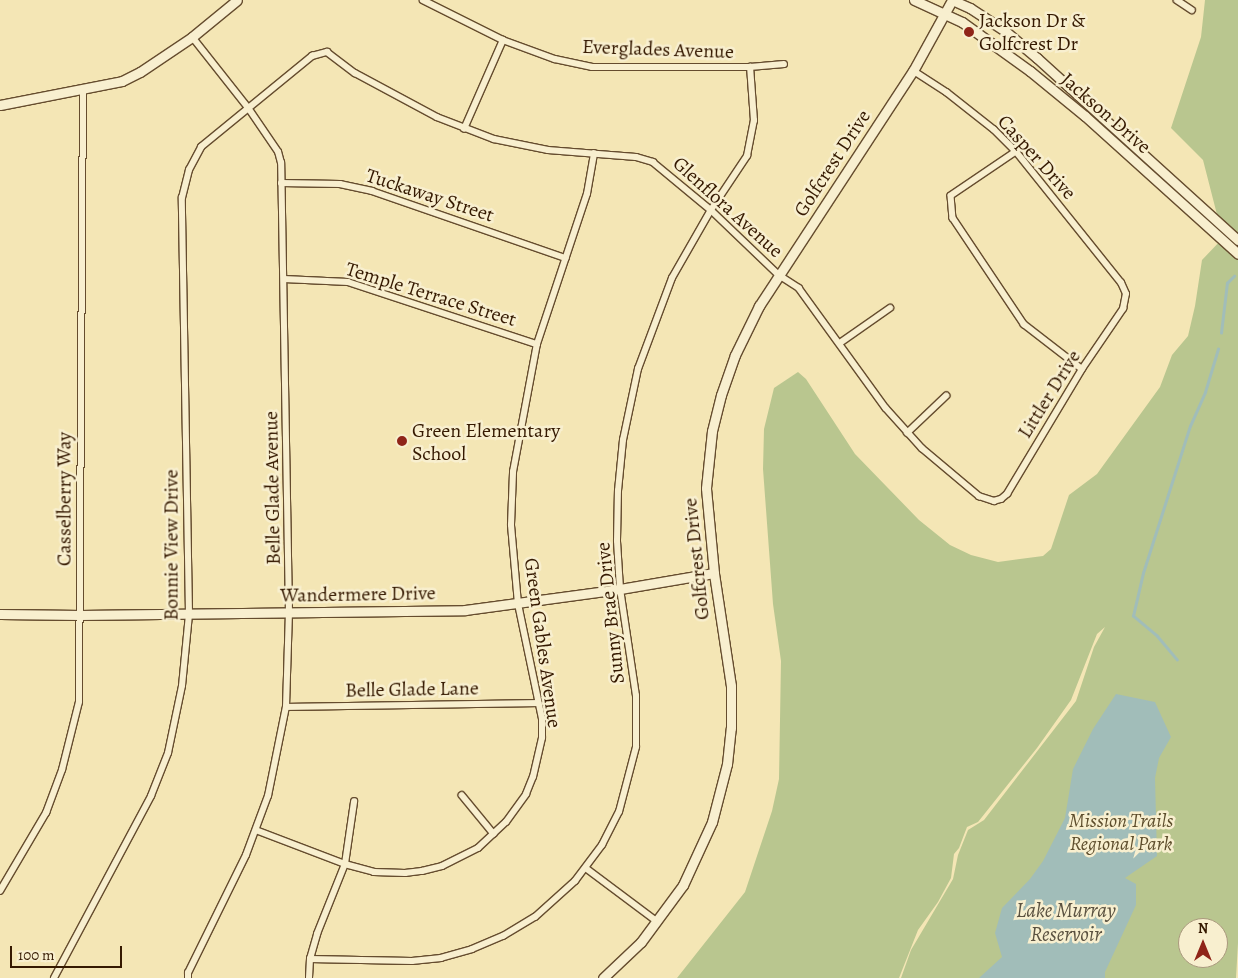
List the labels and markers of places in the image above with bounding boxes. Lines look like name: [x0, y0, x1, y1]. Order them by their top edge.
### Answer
place label: Jackson Dr & Golfcrest Dr: [979, 9, 1085, 56]
marker: Jackson Dr & Golfcrest Dr: [963, 26, 975, 38]
place label: Green Elementary School: [412, 418, 560, 465]
marker: Green Elementary School: [396, 435, 408, 447]

